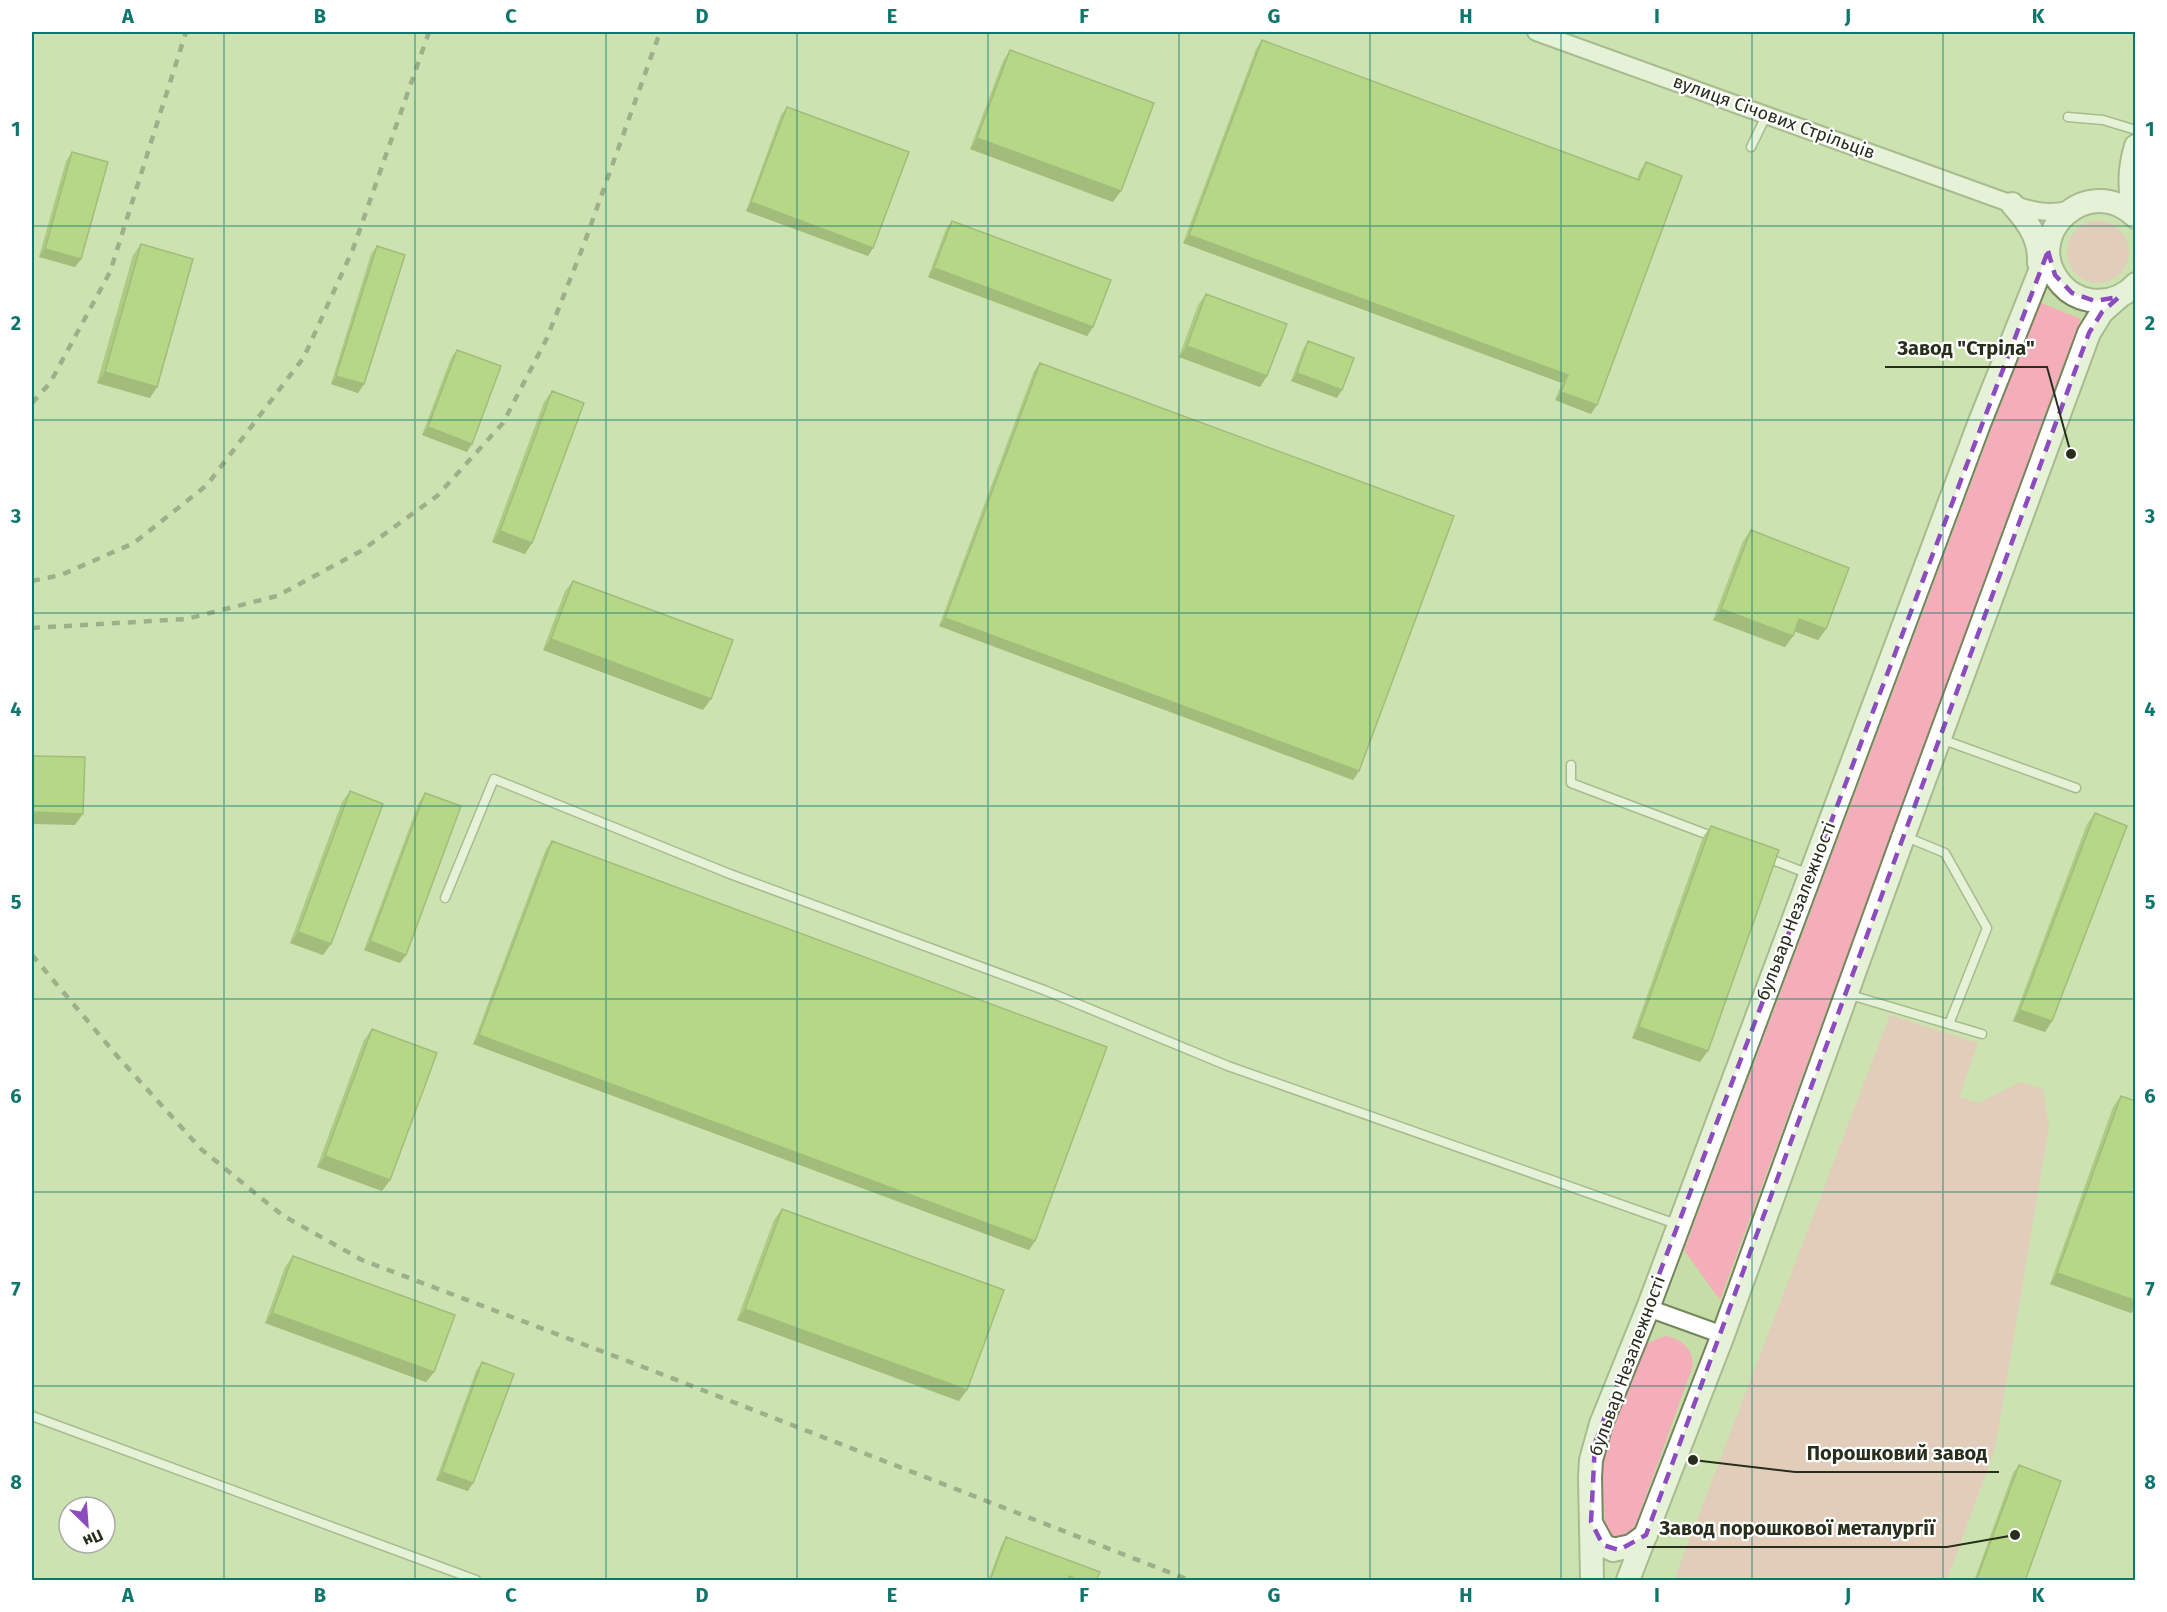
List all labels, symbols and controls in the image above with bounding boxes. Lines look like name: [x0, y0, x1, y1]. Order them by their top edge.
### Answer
text: A: [121, 4, 135, 28]
text: B: [314, 4, 326, 28]
text: C: [505, 4, 517, 28]
text: D: [695, 4, 709, 28]
text: E: [887, 4, 897, 28]
text: F: [1079, 4, 1089, 28]
text: G: [1268, 4, 1280, 28]
text: H: [1459, 4, 1473, 28]
text: I: [1654, 4, 1660, 28]
text: J: [1844, 4, 1851, 28]
text: K: [2032, 4, 2045, 28]
street label: вулиця Січових Стрільців: [1670, 70, 1878, 164]
text: 1: [11, 117, 21, 141]
text: 1: [2145, 117, 2155, 141]
text: 2: [11, 311, 21, 335]
text: 2: [2145, 311, 2155, 335]
callout: Завод "Стріла": [1885, 329, 2047, 367]
text: Завод "Стріла": [1896, 336, 2035, 360]
text: 3: [10, 504, 21, 528]
text: 3: [2144, 504, 2155, 528]
text: 4: [10, 697, 22, 721]
text: 4: [2144, 697, 2156, 721]
street label: бульвар Незалежності: [1752, 818, 1840, 1004]
text: 5: [11, 890, 22, 914]
text: 5: [2145, 890, 2156, 914]
text: 6: [10, 1084, 22, 1108]
text: 6: [2144, 1084, 2156, 1108]
street label: бульвар Незалежності: [1584, 1273, 1670, 1459]
text: 7: [11, 1277, 21, 1301]
text: 7: [2145, 1277, 2155, 1301]
callout: Порошковий завод: [1795, 1434, 1999, 1472]
text: Порошковий завод: [1807, 1441, 1987, 1465]
text: 8: [10, 1470, 22, 1494]
text: 8: [2144, 1470, 2156, 1494]
north arrow: [57, 1495, 117, 1555]
callout: Завод порошкової металургії: [1647, 1509, 1947, 1547]
text: Завод порошкової металургії: [1658, 1516, 1936, 1540]
text: Пн: [80, 1525, 106, 1551]
text: A: [121, 1583, 135, 1607]
text: B: [314, 1583, 326, 1607]
text: C: [505, 1583, 517, 1607]
text: D: [695, 1583, 709, 1607]
text: E: [887, 1583, 897, 1607]
text: F: [1079, 1583, 1089, 1607]
text: G: [1268, 1583, 1280, 1607]
text: H: [1459, 1583, 1473, 1607]
text: I: [1654, 1583, 1660, 1607]
text: J: [1844, 1583, 1851, 1607]
text: K: [2032, 1583, 2045, 1607]

